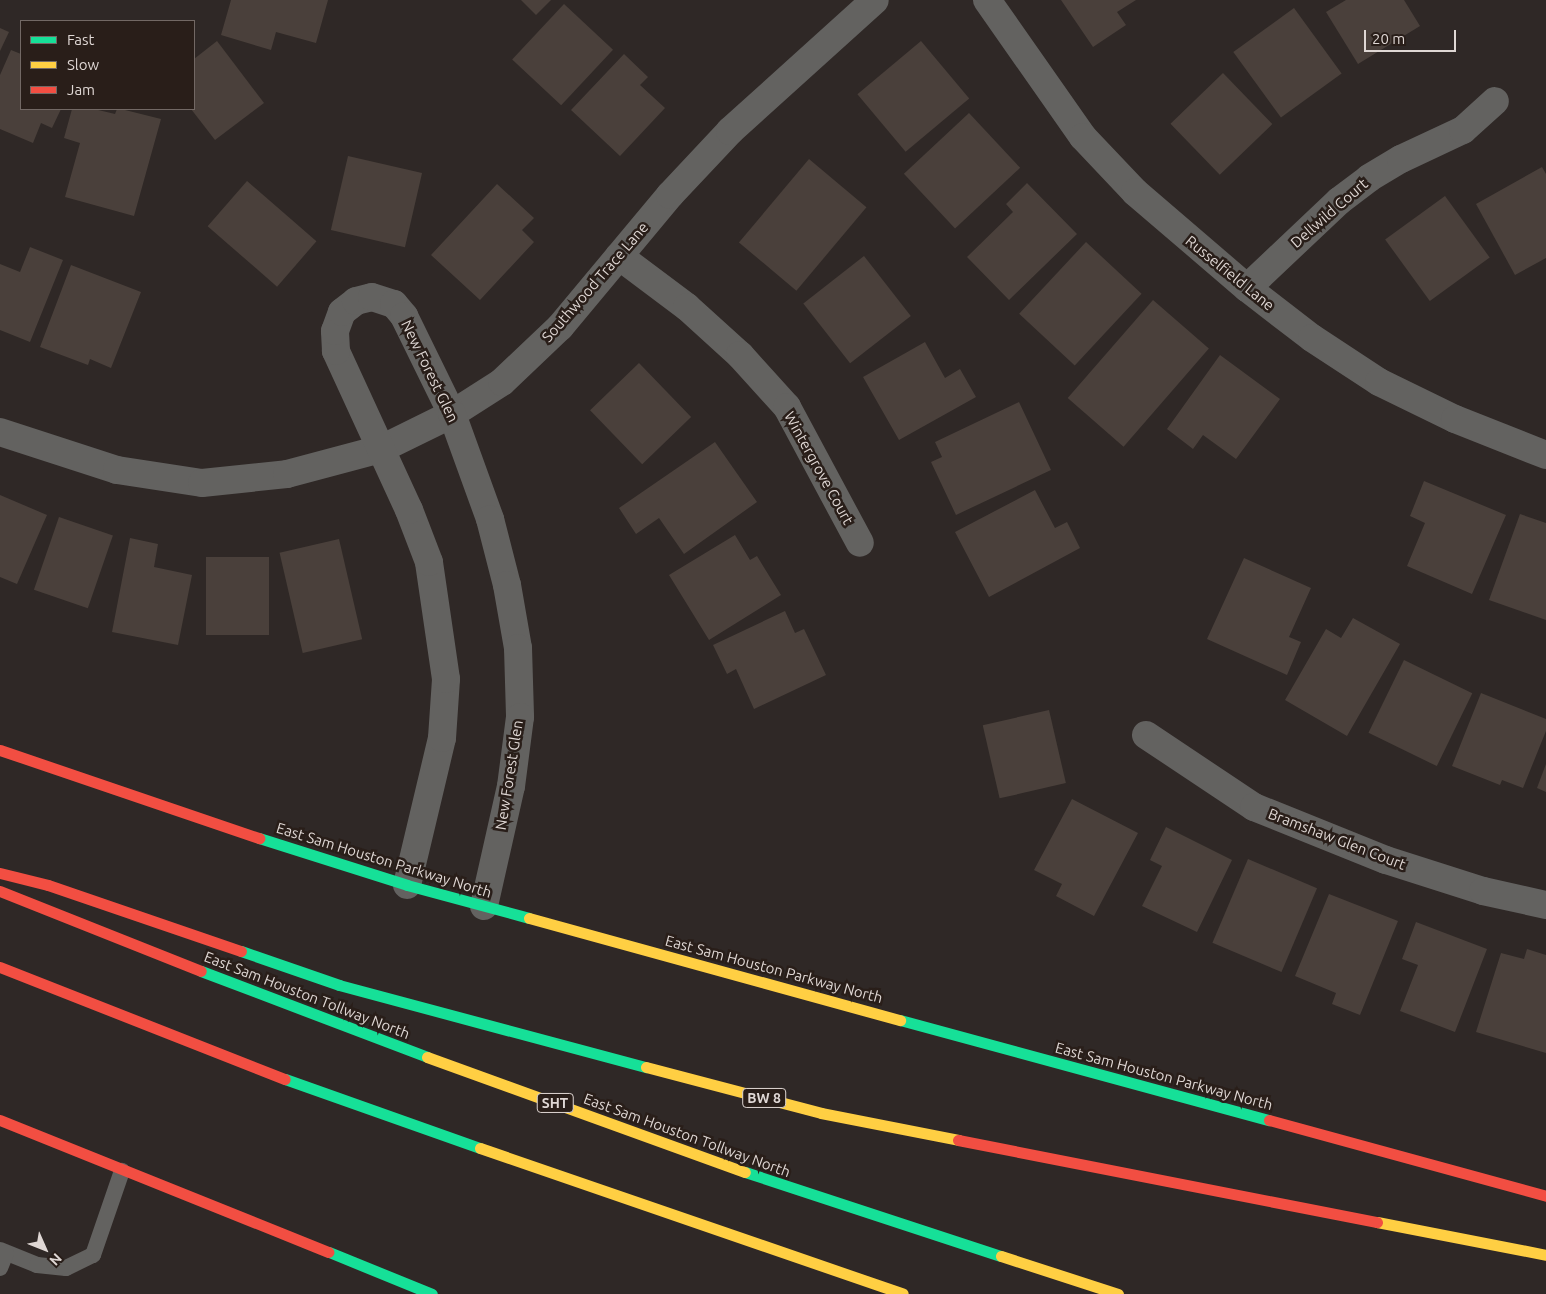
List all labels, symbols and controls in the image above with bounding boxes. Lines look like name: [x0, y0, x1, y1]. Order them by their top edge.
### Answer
legend: [20, 20, 195, 110]
scale bar: [1366, 20, 1458, 52]
text: 20 m: [1372, 30, 1405, 47]
text: Fast: [67, 31, 94, 48]
text: Slow: [67, 56, 99, 73]
text: Jam: [67, 81, 95, 98]
street label: Dellwild Court: [1287, 175, 1371, 251]
street label: Southwood Trace Lane: [538, 218, 652, 346]
street label: Russelfield Lane: [1182, 232, 1278, 314]
street label: New Forest Glen: [398, 317, 462, 425]
street label: Wintergrove Court: [781, 408, 857, 528]
street label: New Forest Glen: [491, 719, 527, 831]
street label: Bramshaw Glen Court: [1266, 804, 1408, 874]
street label: East Sam Houston Parkway North: [274, 819, 494, 901]
street label: East Sam Houston Parkway North: [663, 931, 885, 1007]
street label: East Sam Houston Tollway North: [202, 947, 412, 1043]
street label: East Sam Houston Parkway North: [1053, 1038, 1275, 1114]
road number: BW 8: [742, 1086, 786, 1110]
street label: East Sam Houston Tollway North: [581, 1089, 793, 1181]
road number: SHT: [536, 1092, 574, 1114]
north arrow: [20, 1224, 70, 1274]
text: N: [46, 1250, 65, 1269]

